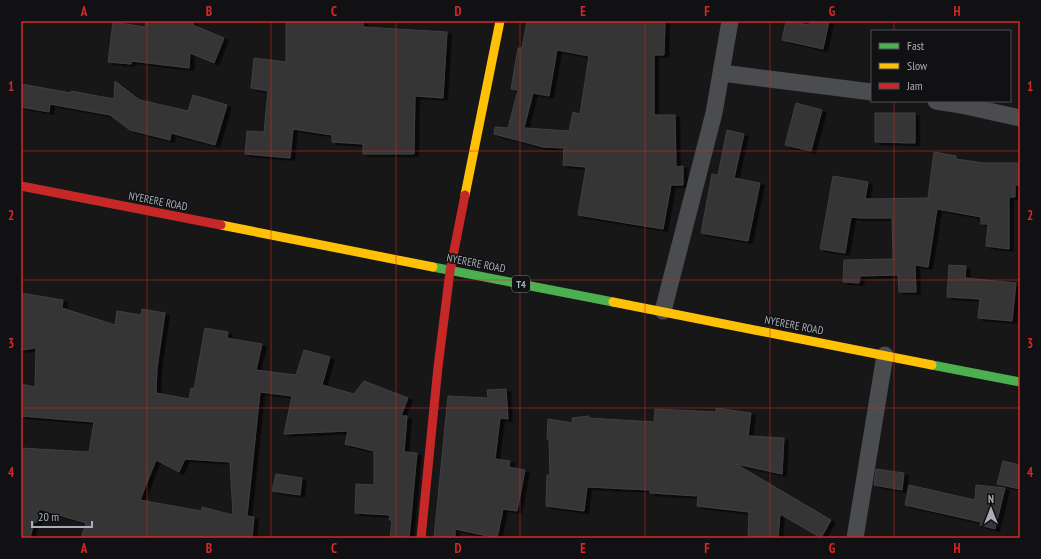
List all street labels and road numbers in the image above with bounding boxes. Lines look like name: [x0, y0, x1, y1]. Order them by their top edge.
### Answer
street label: NYERERE ROAD: [127, 188, 189, 214]
street label: NYERERE ROAD: [445, 250, 507, 276]
road number: T4: [512, 276, 530, 292]
street label: NYERERE ROAD: [763, 312, 825, 338]

